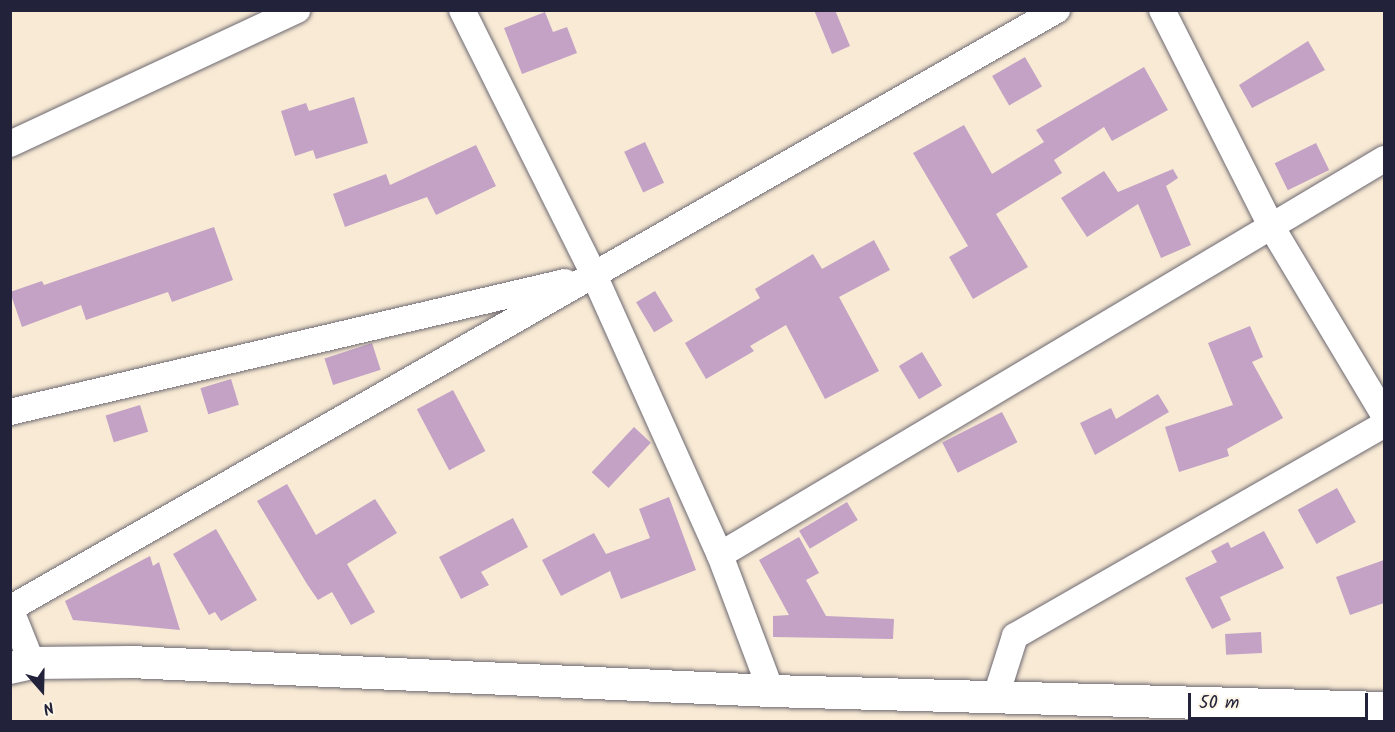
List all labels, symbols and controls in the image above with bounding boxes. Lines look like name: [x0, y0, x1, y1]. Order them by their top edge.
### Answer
north arrow: [12, 660, 72, 720]
scale bar: [1191, 681, 1371, 719]
text: 50 m: [1199, 689, 1239, 718]
text: N: [39, 694, 57, 721]

